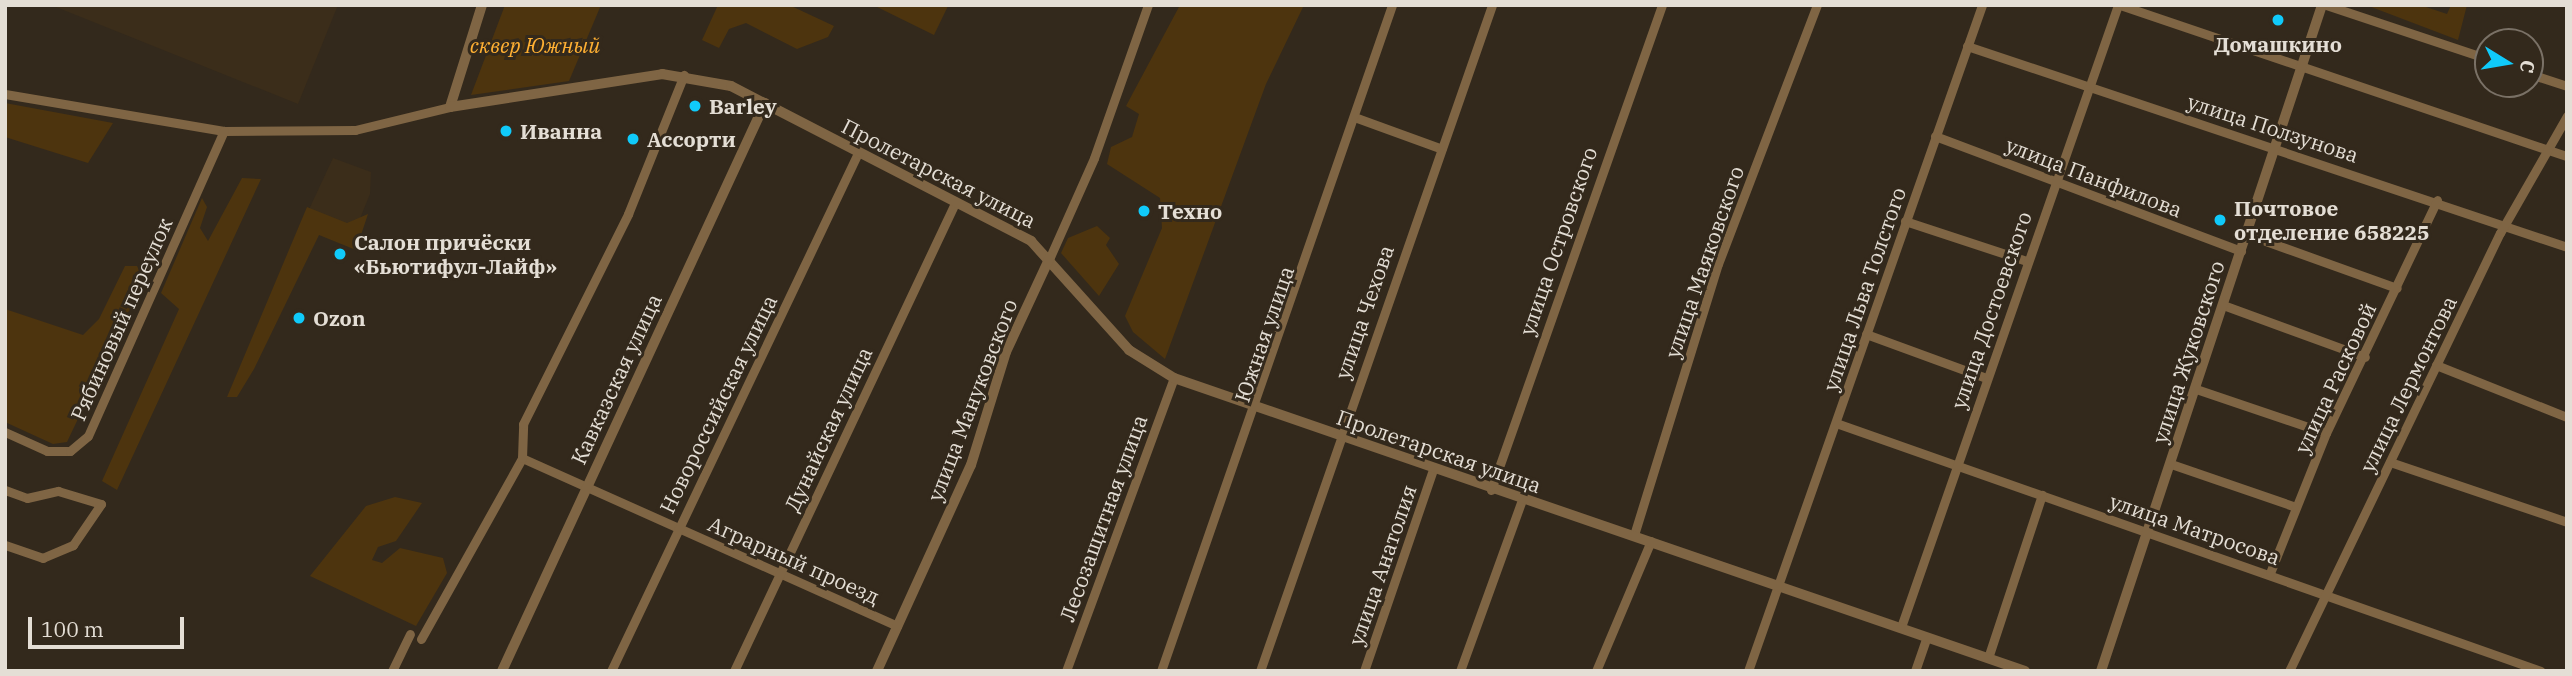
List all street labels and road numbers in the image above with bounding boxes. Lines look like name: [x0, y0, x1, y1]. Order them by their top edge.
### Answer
street label: улица Ползунова: [2184, 88, 2362, 168]
street label: Пролетарская улица: [838, 113, 1040, 233]
street label: улица Панфилова: [2002, 132, 2186, 222]
street label: улица Островского: [1514, 144, 1602, 338]
street label: улица Маяковского: [1659, 163, 1749, 361]
street label: улица Льва Толстого: [1817, 184, 1911, 394]
street label: улица Достоевского: [1945, 208, 2037, 412]
street label: Рябиновый переулок: [65, 214, 177, 424]
street label: улица Чехова: [1329, 242, 1399, 382]
street label: улица Жуковского: [2147, 257, 2229, 447]
street label: Южная улица: [1229, 263, 1299, 405]
street label: Кавказская улица: [565, 290, 667, 468]
street label: Новороссийская улица: [654, 291, 782, 517]
street label: улица Лермонтова: [2354, 292, 2462, 476]
street label: улица Мануковского: [922, 295, 1022, 505]
street label: улица Расковой: [2289, 299, 2381, 457]
street label: Дунайская улица: [779, 343, 877, 515]
street label: Пролетарская улица: [1333, 404, 1545, 498]
street label: Лесозащитная улица: [1054, 411, 1152, 625]
street label: улица Анатолия: [1343, 481, 1421, 649]
street label: улица Матросова: [2107, 488, 2283, 570]
street label: Аграрный проезд: [704, 511, 884, 609]

